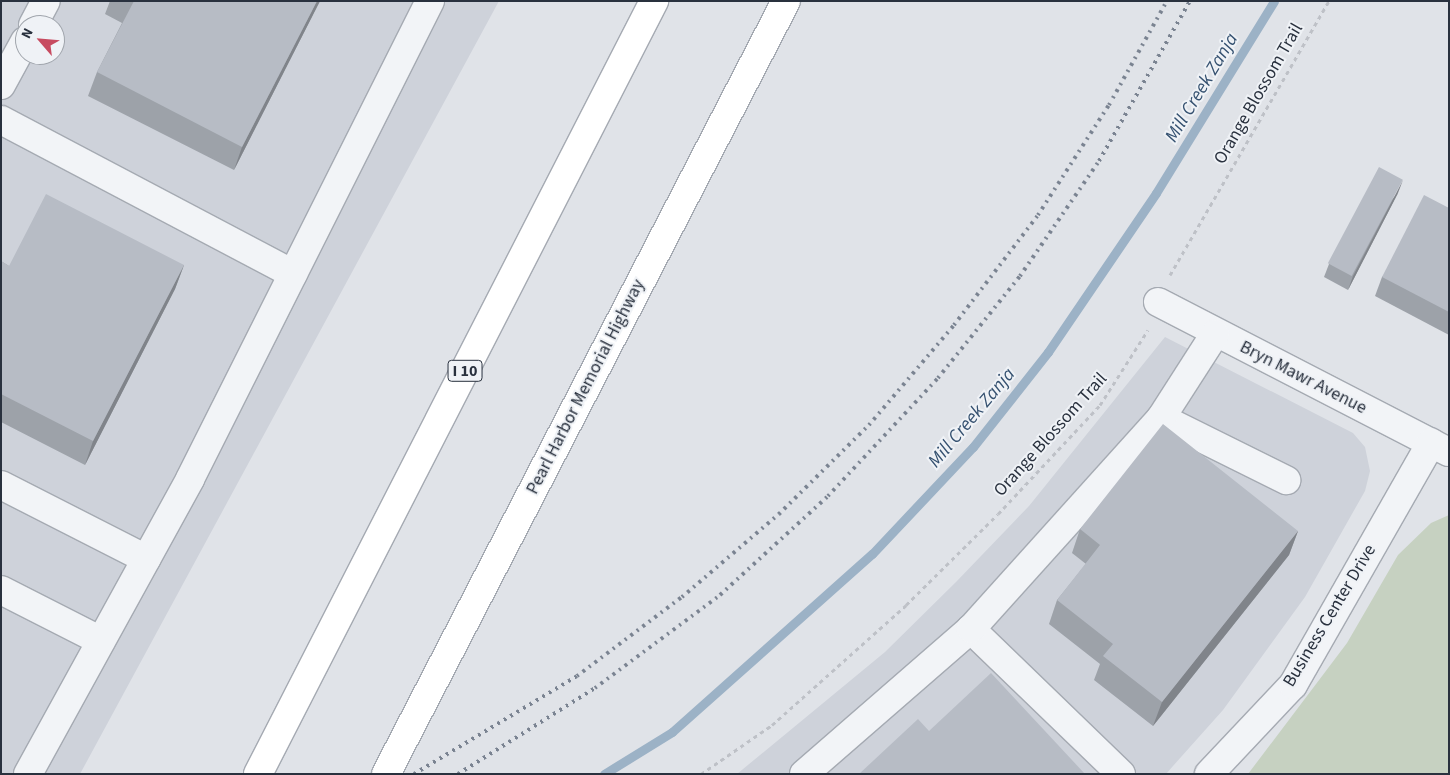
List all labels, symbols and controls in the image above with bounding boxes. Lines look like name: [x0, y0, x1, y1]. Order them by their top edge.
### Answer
north arrow: [15, 15, 65, 65]
street label: Orange Blossom Trail: [1210, 20, 1308, 168]
text: N: [17, 25, 39, 42]
water label: Mill Creek Zanja: [1161, 29, 1243, 147]
street label: Pearl Harbor Memorial Highway: [522, 276, 650, 498]
street label: Bryn Mawr Avenue: [1236, 337, 1370, 419]
road number: I 10: [448, 358, 482, 384]
water label: Mill Creek Zanja: [924, 364, 1020, 472]
street label: Orange Blossom Trail: [990, 369, 1112, 501]
street label: Business Center Drive: [1279, 541, 1381, 691]

